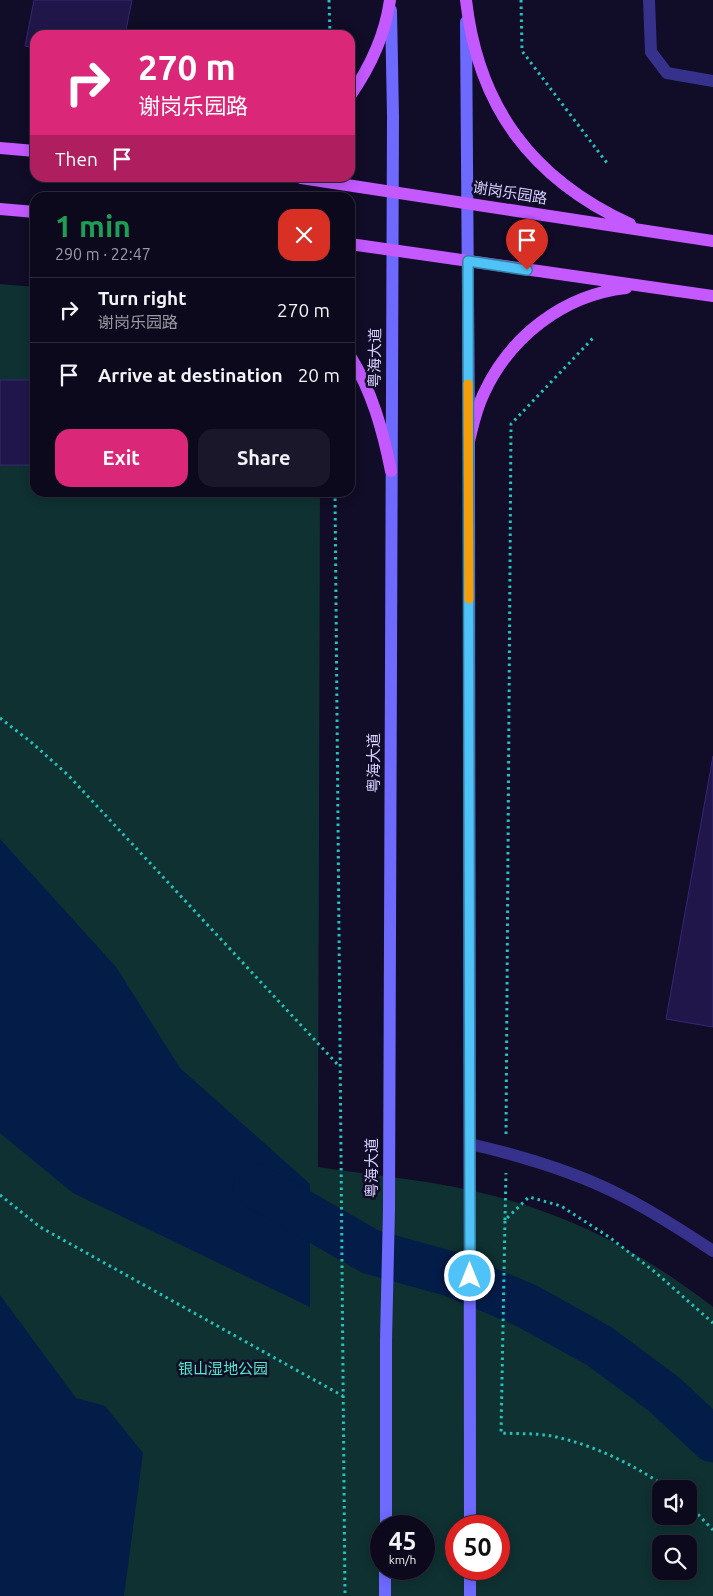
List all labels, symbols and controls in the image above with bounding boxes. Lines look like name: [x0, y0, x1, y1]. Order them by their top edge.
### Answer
text: 270 m: [138, 47, 236, 87]
icon: right: [55, 50, 120, 115]
text: 谢岗乐园路: [138, 93, 248, 118]
icon: arrive: [108, 145, 136, 173]
text: Then: [55, 148, 98, 170]
street label: 谢岗乐园路: [472, 178, 548, 207]
text: 1 min: [55, 209, 131, 243]
button: close: [278, 209, 330, 261]
pin: [506, 219, 548, 270]
icon: arrive: [513, 226, 541, 254]
text: 290 m · 22:47: [55, 245, 151, 263]
text: Turn right: [98, 287, 186, 309]
icon: right: [55, 296, 83, 324]
text: 270 m: [277, 299, 330, 321]
text: 谢岗乐园路: [98, 313, 178, 331]
street label: 粤海大道: [365, 328, 384, 388]
icon: arrive: [55, 361, 83, 389]
text: Arrive at destination: [98, 364, 283, 386]
text: 20 m: [298, 364, 340, 386]
button: Exit: [55, 429, 188, 487]
button: Share: [198, 429, 330, 487]
street label: 粤海大道: [365, 733, 382, 793]
street label: 粤海大道: [363, 1138, 380, 1198]
position arrow: [443, 1249, 495, 1301]
park label: 银山湿地公园: [178, 1360, 268, 1377]
map controls: [652, 1480, 697, 1580]
button: sound: [652, 1480, 697, 1525]
speed limit sign: 50: [445, 1515, 510, 1580]
text: 45: [388, 1527, 417, 1555]
button: search: [652, 1535, 697, 1580]
text: km/h: [389, 1553, 416, 1566]

